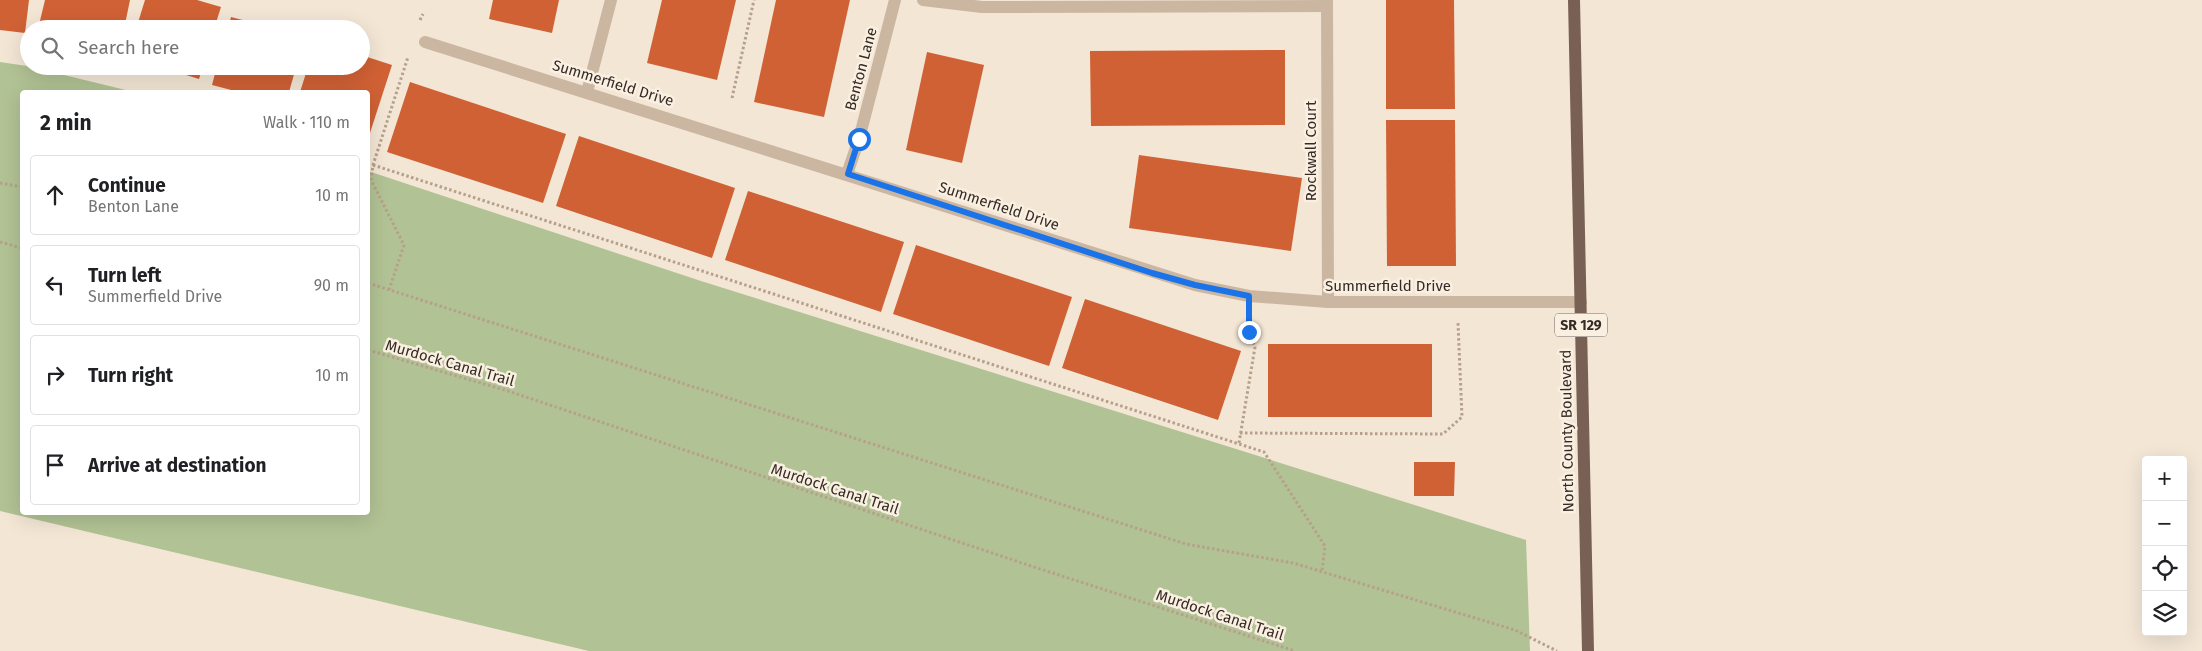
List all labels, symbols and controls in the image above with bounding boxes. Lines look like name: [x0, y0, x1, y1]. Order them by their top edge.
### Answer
search box: [20, 20, 370, 75]
street label: Benton Lane: [841, 25, 881, 113]
icon: search: [38, 34, 66, 62]
text: Search here: [78, 36, 179, 59]
street label: Summerfield Drive: [550, 56, 676, 110]
street label: Rockwall Court: [1302, 100, 1320, 201]
text: 2 min: [40, 110, 92, 136]
text: Walk · 110 m: [263, 113, 350, 132]
route start: [848, 128, 871, 151]
text: Continue: [88, 174, 166, 197]
street label: Summerfield Drive: [936, 178, 1062, 234]
icon: ahead: [41, 181, 69, 209]
text: 10 m: [315, 186, 349, 205]
text: Benton Lane: [88, 197, 179, 216]
text: Turn left: [88, 264, 162, 287]
icon: left: [41, 271, 69, 299]
text: 90 m: [314, 276, 349, 295]
street label: Summerfield Drive: [1325, 277, 1451, 295]
text: Summerfield Drive: [88, 287, 222, 306]
road number: SR 129: [1555, 314, 1607, 336]
route end: [1238, 321, 1261, 344]
street label: Murdock Canal Trail: [383, 336, 517, 390]
street label: North County Boulevard: [1557, 349, 1577, 513]
icon: right: [41, 361, 69, 389]
text: Turn right: [88, 364, 173, 387]
text: 10 m: [315, 366, 349, 385]
icon: arrive: [41, 451, 69, 479]
text: Arrive at destination: [88, 454, 267, 477]
map controls: [2142, 456, 2187, 636]
button: +: [2142, 456, 2187, 501]
street label: Murdock Canal Trail: [769, 460, 902, 518]
button: −: [2142, 501, 2187, 546]
button: locate: [2142, 546, 2187, 591]
street label: Murdock Canal Trail: [1154, 586, 1287, 644]
button: layers: [2142, 591, 2187, 636]

